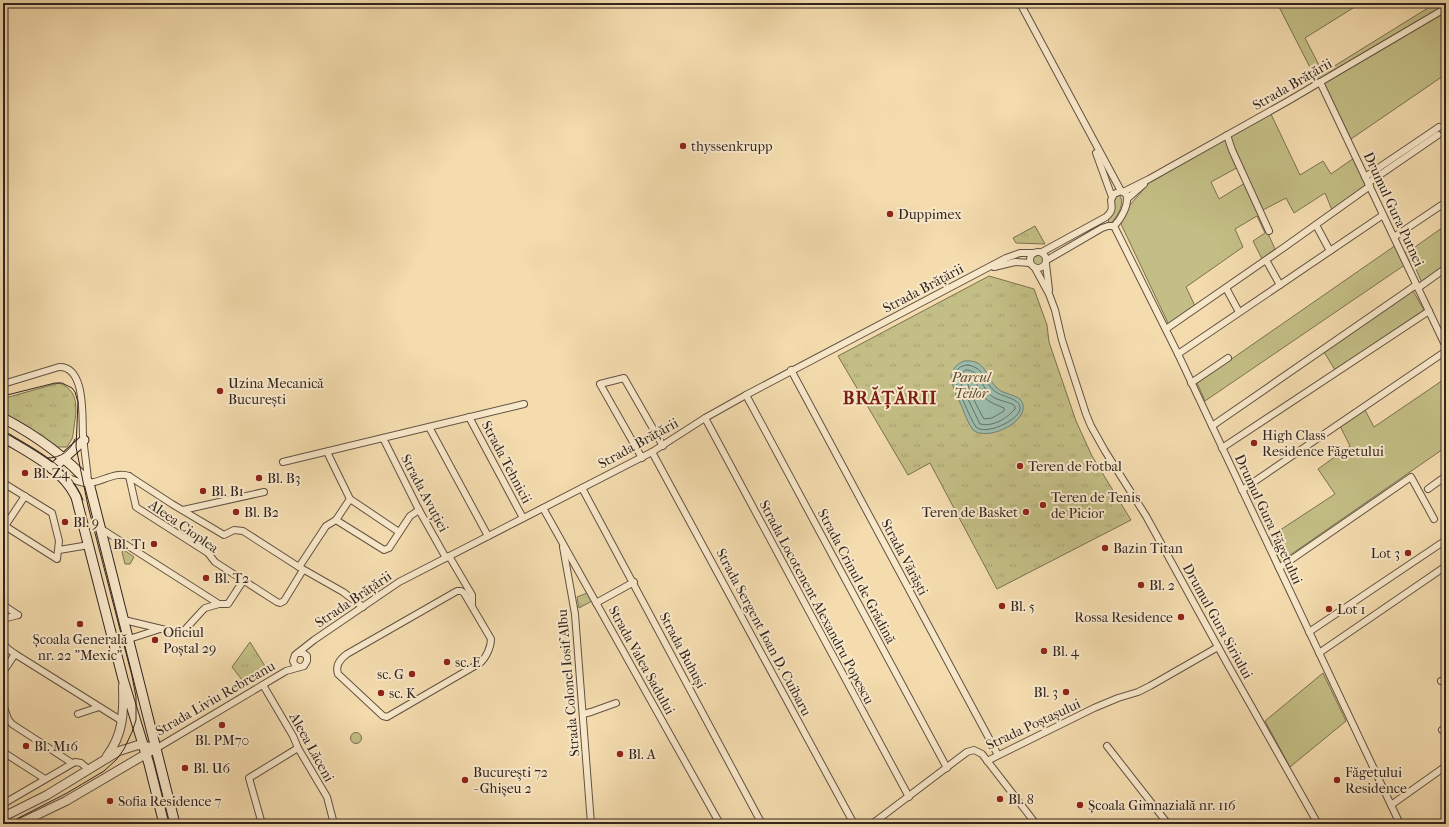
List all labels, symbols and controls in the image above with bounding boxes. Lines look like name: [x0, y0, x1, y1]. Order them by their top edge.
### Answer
street label: Strada Brățării: [1249, 55, 1335, 114]
place label: thyssenkrupp: [691, 138, 773, 155]
marker: thyssenkrupp: [678, 141, 688, 151]
street label: Drumul Gura Putnei: [1360, 149, 1428, 269]
place label: Duppimex: [898, 206, 962, 223]
marker: Duppimex: [885, 209, 895, 219]
street label: Strada Brățării: [880, 260, 967, 317]
park label: Parcul Teilor: [951, 369, 992, 402]
place label: Uzina Mecanică București: [228, 375, 324, 408]
marker: Uzina Mecanică București: [215, 386, 225, 396]
district label: BRĂȚĂRII: [843, 386, 937, 409]
street label: Strada Brățării: [595, 414, 681, 472]
street label: Strada Tehnicii: [478, 418, 536, 507]
place label: High Class Residence Făgetului: [1262, 427, 1384, 460]
marker: High Class Residence Făgetului: [1249, 438, 1259, 448]
street label: Strada Avuției: [397, 451, 452, 535]
street label: Drumul Gura Făgetului: [1231, 452, 1306, 587]
place label: Teren de Fotbal: [1028, 458, 1122, 475]
marker: Teren de Fotbal: [1015, 461, 1025, 471]
place label: Bl. Z4: [33, 465, 70, 482]
marker: Bl. Z4: [20, 468, 30, 478]
place label: Bl. B3: [267, 470, 301, 487]
marker: Bl. B3: [254, 473, 264, 483]
place label: Bl. B1: [211, 483, 244, 500]
marker: Bl. B1: [198, 486, 208, 496]
place label: Teren de Tenis de Picior: [1051, 489, 1140, 522]
street label: Aleea Cioplea: [145, 496, 222, 557]
street label: Strada Locotenent Alexandru Popescu: [755, 497, 878, 707]
marker: Teren de Tenis de Picior: [1038, 500, 1048, 510]
place label: Bl. B2: [244, 504, 279, 521]
place label: Teren de Basket: [922, 504, 1018, 521]
street label: Strada Crinul de Grădină: [814, 506, 900, 647]
marker: Bl. B2: [231, 507, 241, 517]
marker: Teren de Basket: [1021, 507, 1031, 517]
place label: Bl. 9: [73, 514, 99, 531]
street label: Strada Vărăști: [877, 516, 932, 598]
marker: Bl. 9: [60, 517, 70, 527]
place label: Bl. T1: [113, 536, 146, 553]
marker: Bl. T1: [149, 539, 159, 549]
place label: Bazin Titan: [1113, 540, 1183, 557]
marker: Bazin Titan: [1100, 543, 1110, 553]
place label: Lot 3: [1371, 545, 1400, 562]
street label: Strada Sergent Ioan D. Cuibaru: [712, 546, 815, 719]
marker: Lot 3: [1403, 548, 1413, 558]
street label: Drumul Gura Siriului: [1179, 561, 1256, 682]
street label: Strada Brățării: [312, 567, 395, 631]
place label: Bl. T2: [214, 570, 249, 587]
marker: Bl. T2: [201, 573, 211, 583]
place label: Bl. 2: [1149, 577, 1175, 594]
marker: Bl. 2: [1136, 580, 1146, 590]
place label: Bl. 5: [1010, 598, 1035, 615]
marker: Bl. 5: [997, 601, 1007, 611]
place label: Lot 1: [1337, 601, 1366, 618]
street label: Strada Valea Sadului: [605, 603, 678, 718]
marker: Lot 1: [1324, 604, 1334, 614]
street label: Strada Colonel Iosif Albu: [554, 608, 583, 757]
street label: Strada Buhuși: [655, 609, 710, 691]
place label: Rossa Residence: [1074, 609, 1173, 626]
marker: Rossa Residence: [1176, 612, 1186, 622]
marker: Școala Generală nr. 22 "Mexic": [75, 619, 85, 629]
place label: Oficiul Poștal 29: [163, 624, 216, 657]
place label: Școala Generală nr. 22 "Mexic": [33, 631, 128, 664]
marker: Oficiul Poștal 29: [150, 635, 160, 645]
place label: Bl. 4: [1052, 643, 1080, 660]
marker: Bl. 4: [1039, 646, 1049, 656]
place label: sc. E: [455, 654, 481, 671]
street label: Strada Liviu Rebreanu: [152, 657, 278, 740]
marker: sc. E: [442, 657, 452, 667]
place label: sc. G: [377, 666, 404, 683]
marker: sc. G: [407, 669, 417, 679]
place label: Bl. 3: [1034, 684, 1058, 701]
place label: sc. K: [389, 685, 417, 702]
marker: Bl. 3: [1061, 687, 1071, 697]
marker: sc. K: [376, 688, 386, 698]
street label: Strada Poștașului: [983, 695, 1083, 754]
street label: Aleea Lăceni: [285, 709, 338, 785]
marker: Bl. PM70: [217, 720, 227, 730]
place label: Bl. PM70: [195, 732, 249, 749]
place label: Bl. M16: [34, 738, 78, 755]
marker: Bl. M16: [21, 741, 31, 751]
place label: Bl. A: [628, 746, 657, 763]
marker: Bl. A: [615, 749, 625, 759]
place label: Bl. U6: [193, 760, 231, 777]
marker: Bl. U6: [180, 763, 190, 773]
place label: Bucureşti 72 - Ghişeu 2: [473, 764, 548, 797]
place label: Făgetului Residence: [1345, 764, 1407, 797]
marker: Bucureşti 72 - Ghişeu 2: [460, 775, 470, 785]
marker: Făgetului Residence: [1332, 775, 1342, 785]
place label: Bl. 8: [1008, 791, 1034, 808]
place label: Sofia Residence 7: [118, 793, 221, 810]
marker: Bl. 8: [995, 794, 1005, 804]
marker: Sofia Residence 7: [105, 796, 115, 806]
place label: Școala Gimnazială nr. 116: [1088, 797, 1236, 814]
marker: Școala Gimnazială nr. 116: [1075, 800, 1085, 810]

